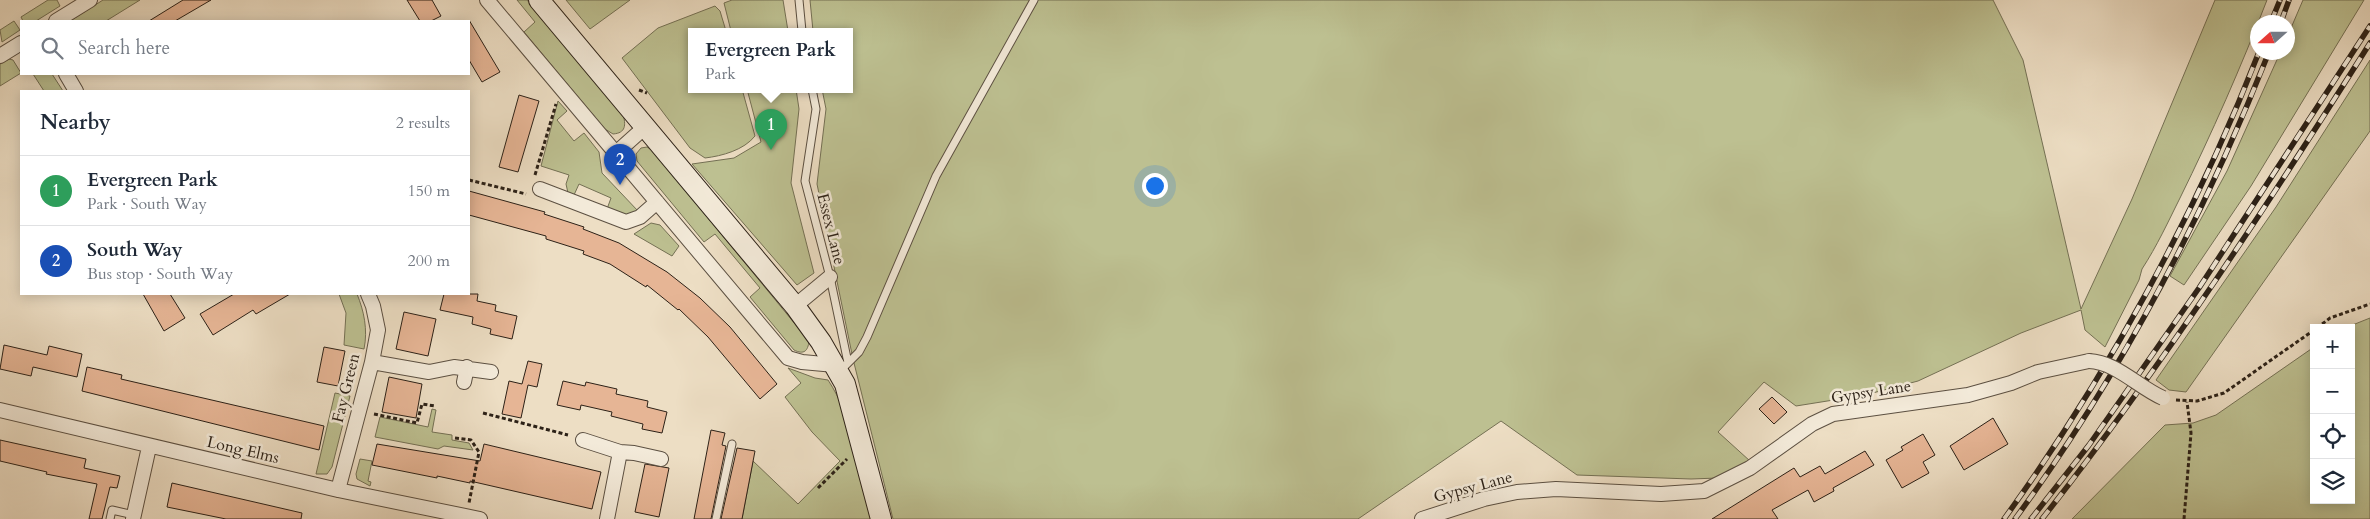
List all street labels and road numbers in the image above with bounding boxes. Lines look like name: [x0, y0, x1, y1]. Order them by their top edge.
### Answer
street label: Essex Lane: [811, 191, 851, 267]
street label: Fay Green: [327, 351, 365, 425]
street label: Gypsy Lane: [1829, 375, 1913, 409]
street label: Long Elms: [205, 431, 281, 469]
street label: Gypsy Lane: [1431, 466, 1515, 508]

